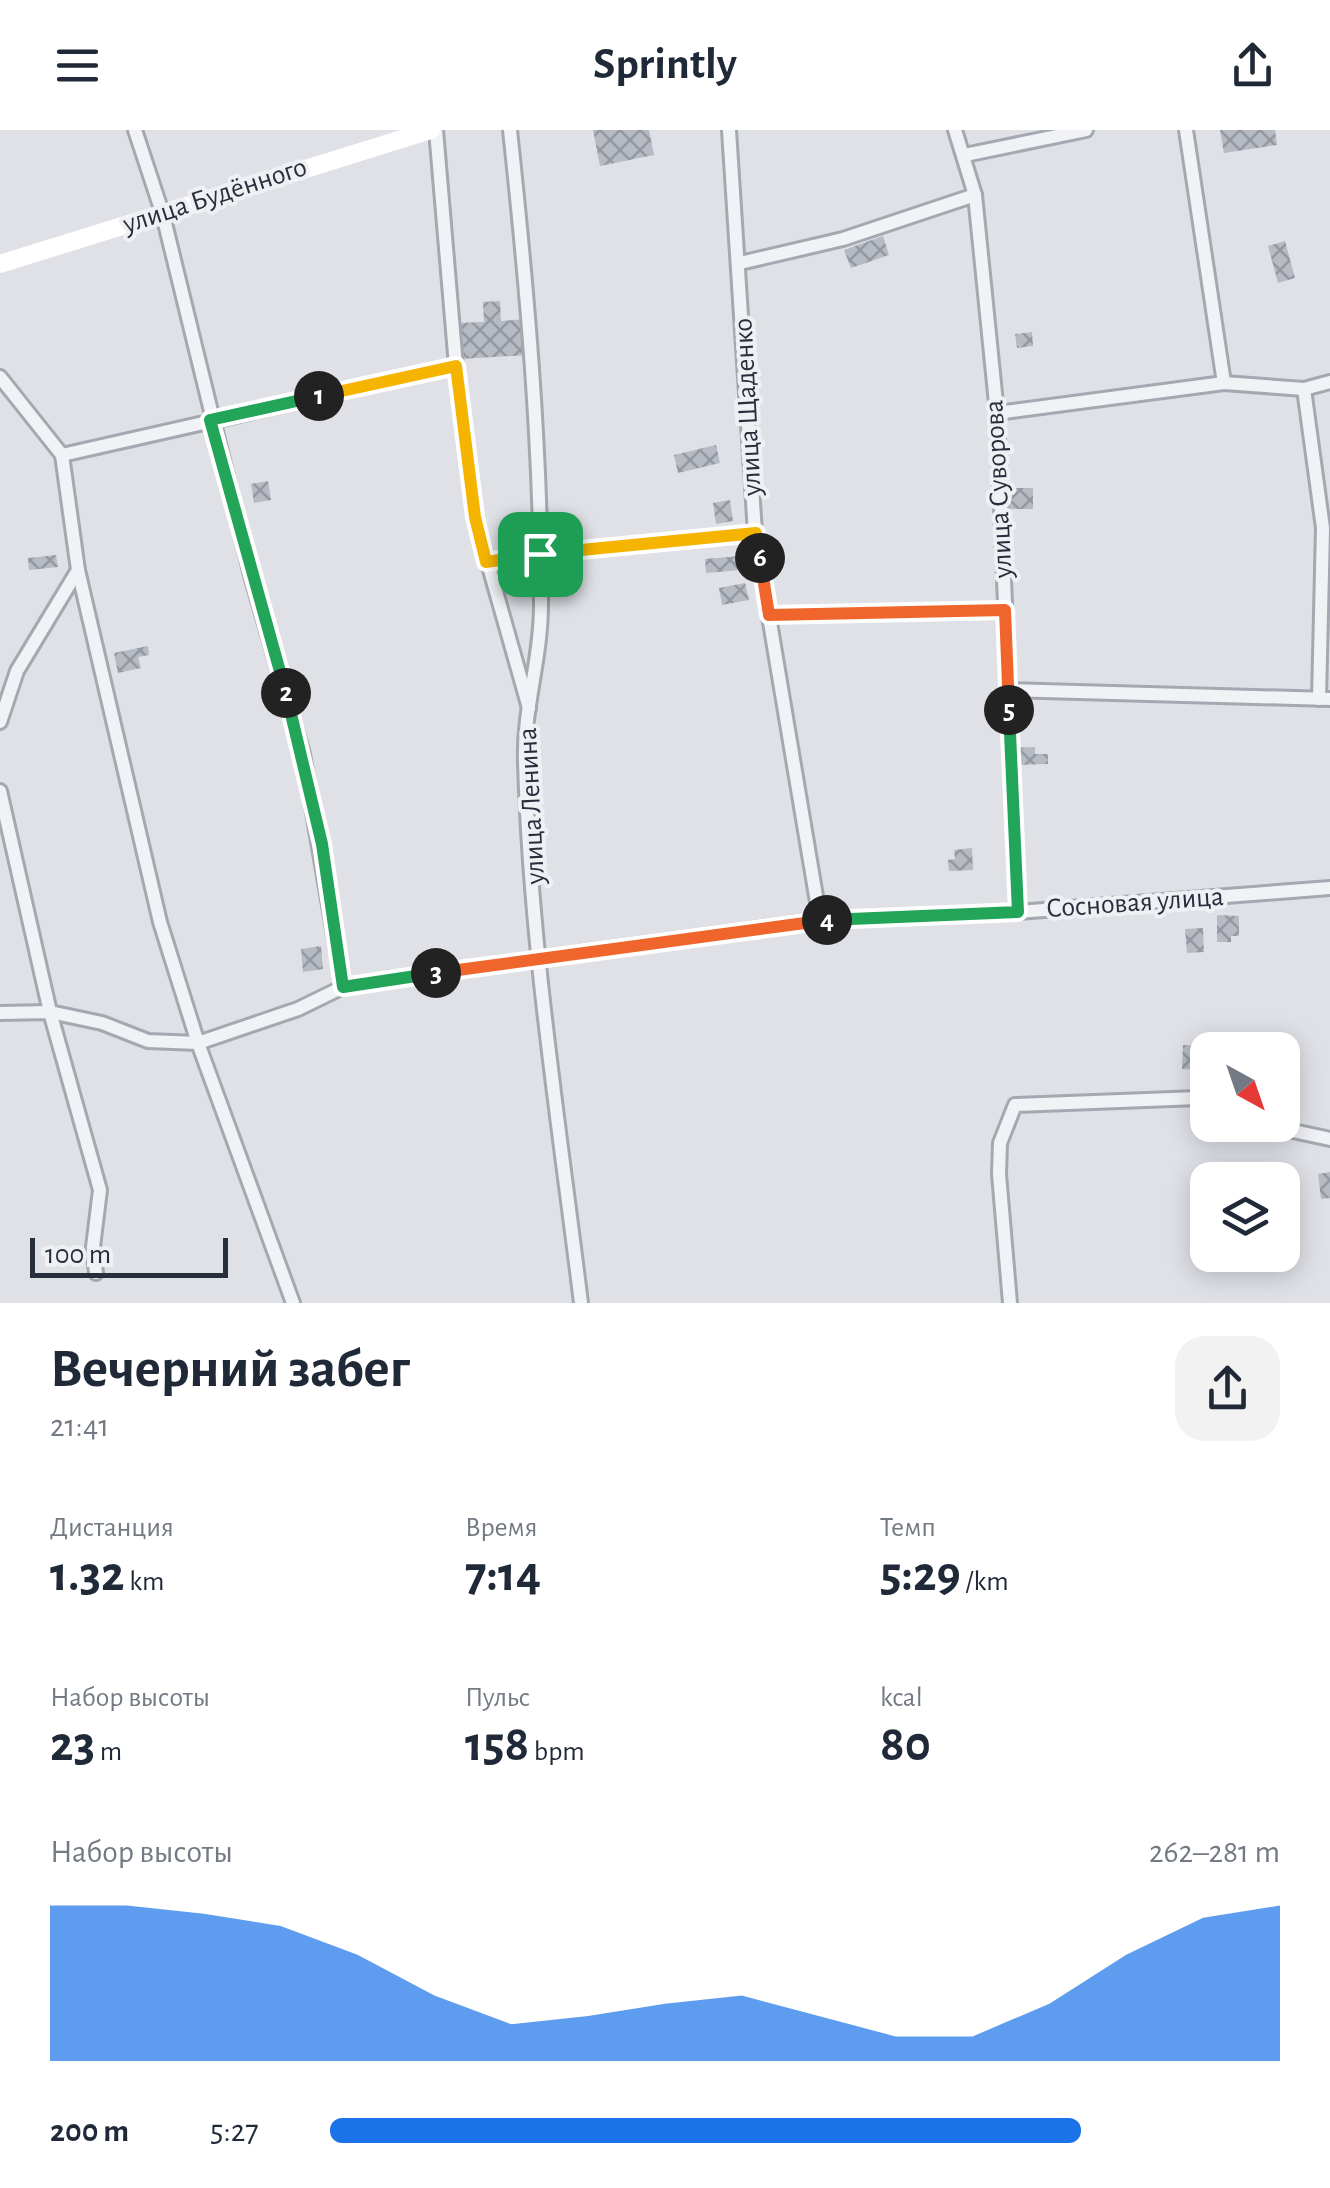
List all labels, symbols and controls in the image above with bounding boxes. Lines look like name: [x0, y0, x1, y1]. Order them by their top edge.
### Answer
icon: menu: [50, 38, 105, 93]
icon: share: [1225, 38, 1280, 93]
text: Sprintly: [593, 42, 737, 87]
street label: улица Будённого: [119, 153, 310, 239]
street label: улица Щаденко: [729, 317, 767, 498]
pin: 1: [294, 371, 344, 421]
text: 1: [314, 382, 324, 410]
street label: улица Суворова: [980, 399, 1018, 580]
pin: [498, 512, 583, 597]
icon: arrive: [513, 527, 568, 582]
pin: 6: [735, 533, 785, 583]
text: 6: [753, 544, 767, 572]
pin: 2: [261, 668, 311, 718]
text: 2: [279, 679, 293, 707]
pin: 5: [984, 685, 1034, 735]
text: 5: [1003, 696, 1015, 724]
street label: улица Ленина: [514, 727, 550, 886]
street label: Сосновая улица: [1045, 883, 1225, 923]
pin: 4: [802, 895, 852, 945]
text: 4: [820, 906, 834, 934]
pin: 3: [411, 948, 461, 998]
text: 3: [430, 959, 442, 987]
north arrow: [1190, 1032, 1300, 1142]
map controls: [1190, 1032, 1300, 1272]
button: layers: [1190, 1162, 1300, 1272]
scale bar: [30, 1233, 228, 1278]
text: 100 m: [45, 1241, 111, 1269]
button: share: [1175, 1336, 1280, 1441]
text: Вечерний забег: [50, 1342, 410, 1397]
text: 21:41: [50, 1410, 109, 1442]
text: Дистанция: [50, 1514, 174, 1542]
text: Время: [465, 1514, 538, 1542]
text: Темп: [880, 1514, 936, 1542]
text: 1.32: [50, 1550, 125, 1600]
text: 7:14: [465, 1550, 541, 1600]
text: 5:29: [880, 1550, 961, 1600]
text: km: [125, 1568, 164, 1596]
text: /km: [961, 1568, 1009, 1596]
text: Набор высоты: [50, 1684, 210, 1712]
text: Пульс: [465, 1684, 530, 1712]
text: kcal: [880, 1684, 923, 1712]
text: 23: [50, 1720, 95, 1770]
text: 158: [465, 1720, 529, 1770]
text: 80: [880, 1720, 931, 1770]
text: m: [95, 1738, 122, 1766]
text: bpm: [529, 1738, 585, 1766]
text: Набор высоты: [50, 1836, 233, 1868]
text: 262–281 m: [1149, 1836, 1280, 1868]
text: 200 m: [50, 2115, 129, 2147]
text: 5:27: [210, 2115, 259, 2147]

